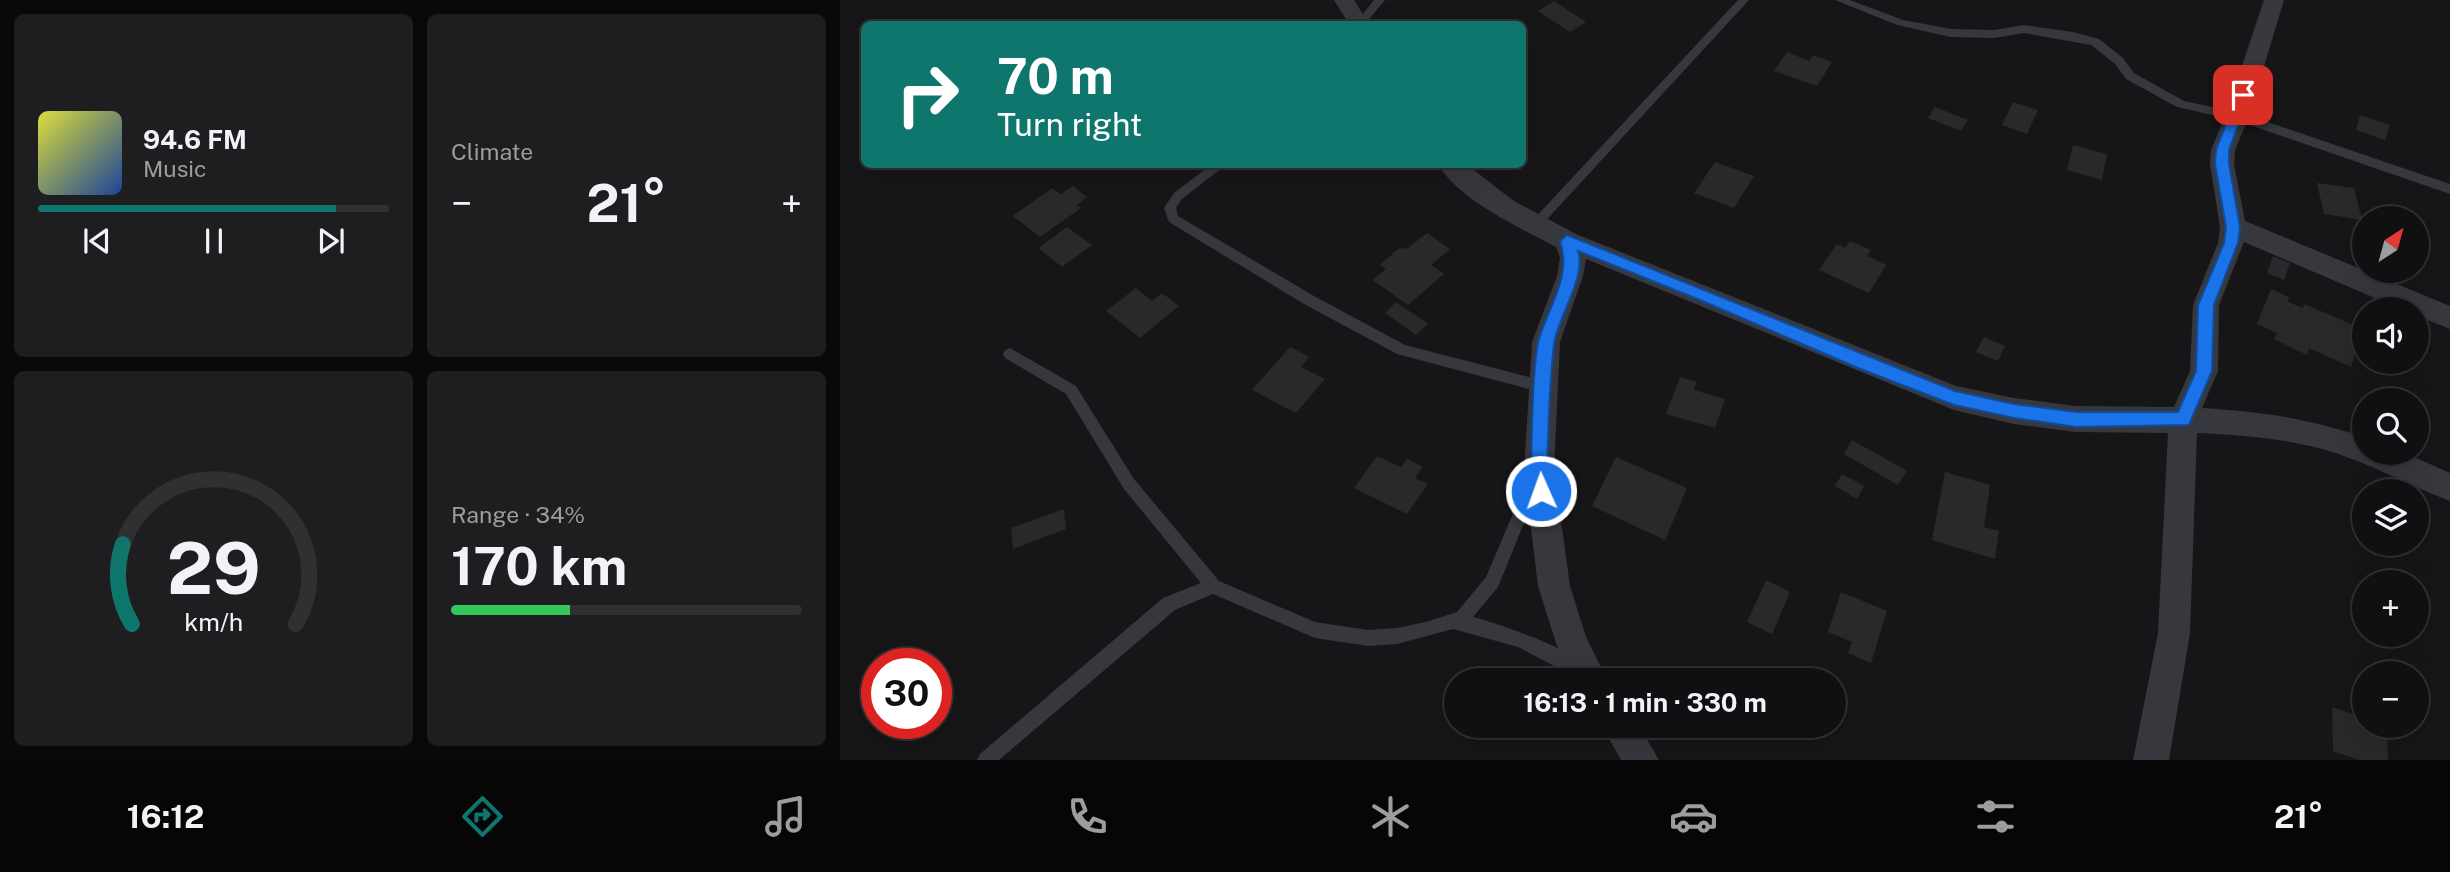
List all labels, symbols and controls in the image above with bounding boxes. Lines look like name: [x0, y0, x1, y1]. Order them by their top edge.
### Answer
text: 70 m: [997, 47, 1114, 105]
icon: right: [882, 49, 973, 140]
pin: [2213, 65, 2273, 125]
icon: arrive: [2224, 76, 2262, 114]
text: Turn right: [997, 106, 1142, 143]
text: 94.6 FM: [143, 124, 247, 155]
text: Climate: [451, 138, 533, 165]
text: Music: [143, 155, 207, 182]
text: 21°: [587, 173, 666, 234]
text: −: [451, 181, 472, 226]
text: +: [781, 181, 802, 226]
north arrow: [2352, 206, 2429, 284]
map controls: [2352, 206, 2429, 738]
icon: previous: [78, 222, 116, 260]
icon: pause: [195, 222, 233, 260]
icon: next: [312, 222, 350, 260]
button: sound: [2352, 297, 2429, 374]
button: search: [2352, 388, 2429, 465]
position arrow: [1504, 454, 1578, 528]
button: layers: [2352, 479, 2429, 556]
text: Range · 34%: [451, 501, 585, 528]
text: 29: [166, 526, 261, 611]
text: 170 km: [451, 536, 627, 597]
button: +: [2352, 570, 2429, 647]
text: km/h: [184, 607, 243, 637]
speed limit sign: 30: [861, 648, 952, 739]
button: −: [2352, 661, 2429, 738]
text: 16:13 · 1 min · 330 m: [1523, 687, 1767, 718]
icon: directions: [458, 792, 507, 841]
icon: music: [761, 792, 810, 841]
icon: phone: [1063, 792, 1112, 841]
icon: climate: [1366, 792, 1415, 841]
icon: car: [1669, 792, 1718, 841]
icon: filters: [1971, 792, 2020, 841]
text: 16:12: [127, 798, 204, 835]
text: 21°: [2274, 798, 2323, 835]

